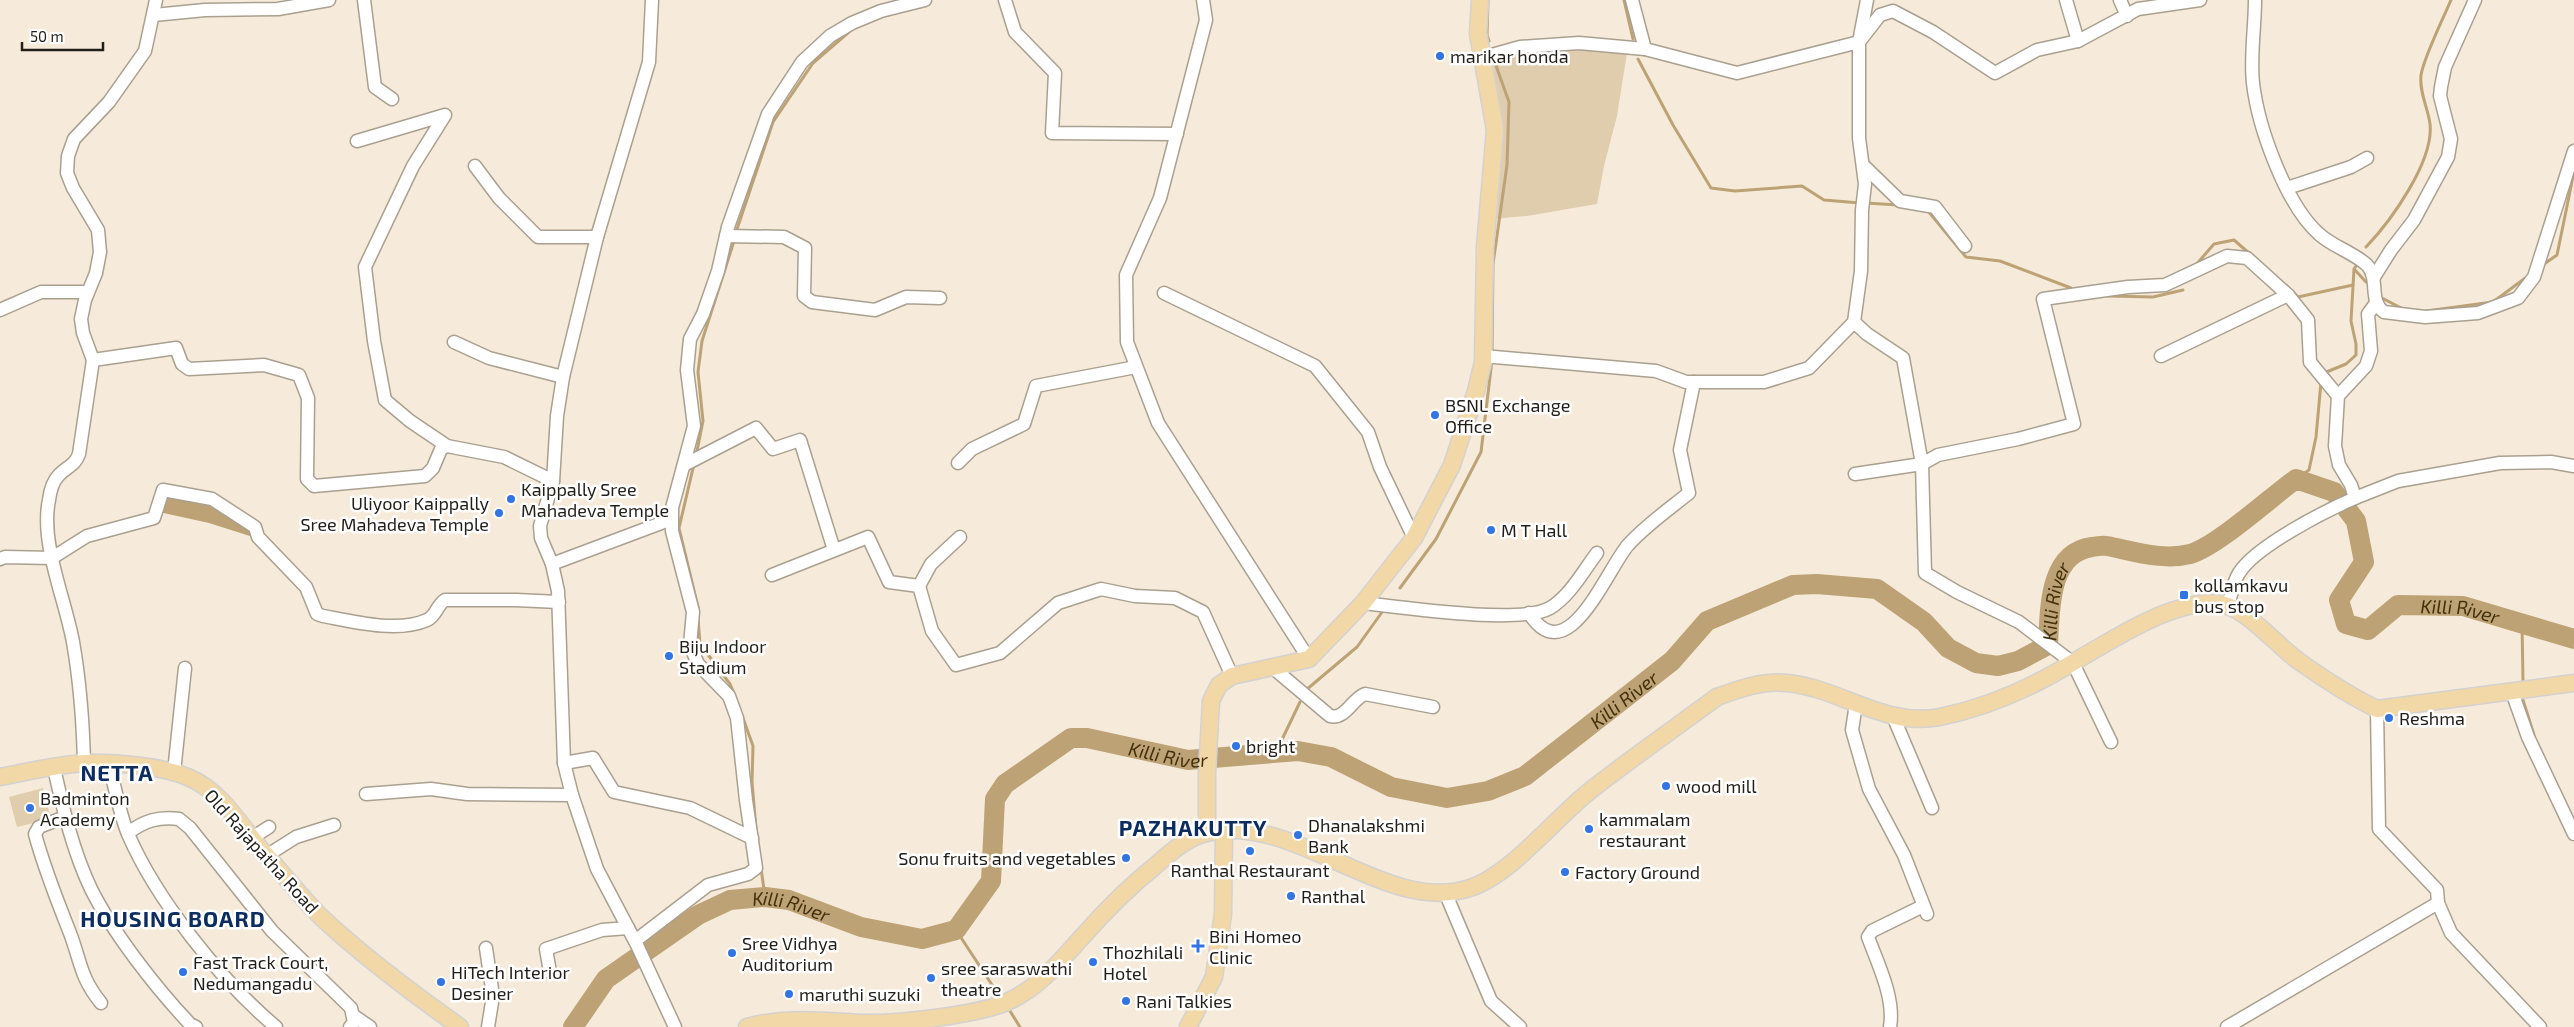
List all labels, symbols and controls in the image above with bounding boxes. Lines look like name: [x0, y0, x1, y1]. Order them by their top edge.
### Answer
scale bar: [22, 20, 104, 52]
text: 50 m: [30, 27, 64, 45]
place label: marikar honda: [1450, 45, 1569, 67]
marker: marikar honda: [1434, 50, 1446, 62]
place label: BSNL Exchange Office: [1445, 394, 1570, 437]
marker: BSNL Exchange Office: [1429, 409, 1441, 421]
place label: Kaippally Sree Mahadeva Temple: [521, 478, 669, 521]
place label: Uliyoor Kaippally Sree Mahadeva Temple: [300, 492, 489, 535]
marker: Kaippally Sree Mahadeva Temple: [505, 493, 517, 505]
marker: Uliyoor Kaippally Sree Mahadeva Temple: [493, 507, 505, 519]
place label: M T Hall: [1501, 519, 1568, 541]
marker: M T Hall: [1485, 524, 1497, 536]
water label: Killi River: [2037, 556, 2074, 641]
place label: kollamkavu bus stop: [2194, 574, 2288, 617]
marker: kollamkavu bus stop: [2178, 589, 2190, 601]
water label: Killi River: [2420, 594, 2503, 628]
place label: Biju Indoor Stadium: [679, 635, 767, 678]
marker: Biju Indoor Stadium: [663, 650, 675, 662]
water label: Killi River: [1585, 665, 1663, 733]
place label: Reshma: [2399, 707, 2465, 729]
marker: Reshma: [2383, 712, 2395, 724]
place label: bright: [1246, 735, 1295, 757]
water label: Killi River: [1126, 736, 1209, 772]
marker: bright: [1230, 740, 1242, 752]
district label: NETTA: [80, 759, 154, 785]
place label: wood mill: [1676, 775, 1757, 797]
marker: wood mill: [1660, 780, 1672, 792]
street label: Old Rajapatha Road: [200, 784, 324, 918]
place label: Badminton Academy: [40, 787, 130, 830]
marker: Badminton Academy: [24, 802, 36, 814]
place label: kammalam restaurant: [1599, 808, 1690, 851]
district label: PAZHAKUTTY: [1119, 814, 1267, 840]
place label: Dhanalakshmi Bank: [1308, 814, 1425, 857]
marker: kammalam restaurant: [1583, 823, 1595, 835]
marker: Dhanalakshmi Bank: [1292, 829, 1304, 841]
marker: Ranthal Restaurant: [1244, 845, 1256, 857]
place label: Sonu fruits and vegetables: [898, 847, 1116, 869]
marker: Sonu fruits and vegetables: [1120, 852, 1132, 864]
place label: Ranthal Restaurant: [1171, 859, 1330, 881]
place label: Factory Ground: [1575, 861, 1700, 883]
marker: Factory Ground: [1559, 866, 1571, 878]
water label: Killi River: [751, 885, 834, 926]
place label: Ranthal: [1301, 885, 1366, 907]
marker: Ranthal: [1285, 890, 1297, 902]
district label: HOUSING BOARD: [80, 905, 266, 931]
place label: Bini Homeo Clinic: [1209, 925, 1301, 968]
place label: Sree Vidhya Auditorium: [742, 932, 838, 975]
marker: Bini Homeo Clinic: [1191, 939, 1205, 953]
place label: Thozhilali Hotel: [1103, 941, 1183, 984]
marker: Sree Vidhya Auditorium: [726, 947, 738, 959]
place label: Fast Track Court, Nedumangadu: [193, 951, 328, 994]
marker: Thozhilali Hotel: [1087, 956, 1099, 968]
place label: sree saraswathi theatre: [941, 957, 1072, 1000]
place label: HiTech Interior Desiner: [451, 961, 570, 1004]
marker: Fast Track Court, Nedumangadu: [177, 966, 189, 978]
marker: sree saraswathi theatre: [925, 972, 937, 984]
marker: HiTech Interior Desiner: [435, 976, 447, 988]
place label: maruthi suzuki: [799, 983, 920, 1005]
marker: maruthi suzuki: [783, 988, 795, 1000]
place label: Rani Talkies: [1136, 990, 1232, 1012]
marker: Rani Talkies: [1120, 995, 1132, 1007]

